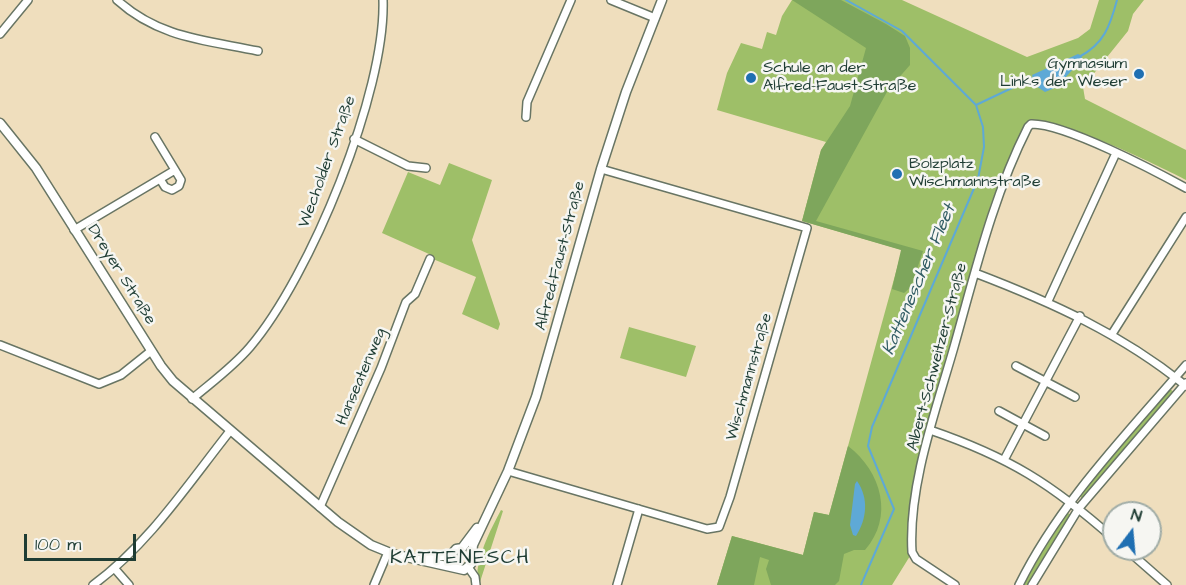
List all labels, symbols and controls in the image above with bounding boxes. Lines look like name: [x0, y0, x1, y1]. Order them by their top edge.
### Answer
place label: Gymnasium Links der Weser: [1000, 55, 1127, 93]
place label: Schule an der Alfred-Faust-Straße: [763, 59, 916, 97]
marker: Gymnasium Links der Weser: [1132, 67, 1146, 81]
marker: Schule an der Alfred-Faust-Straße: [744, 71, 758, 85]
street label: Wecholder Straße: [295, 93, 361, 231]
place label: Bolzplatz Wischmannstraße: [909, 155, 1041, 193]
marker: Bolzplatz Wischmannstraße: [890, 167, 904, 181]
street label: Alfred-Faust-Straße: [532, 179, 590, 333]
water label: Kattenescher Fleet: [879, 202, 961, 358]
street label: Dreyer Straße: [83, 221, 159, 329]
street label: Albert-Schweitzer-Straße: [904, 261, 972, 453]
street label: Wischmannstraße: [723, 311, 777, 443]
street label: Hanseatenweg: [333, 326, 391, 428]
north arrow: [1102, 501, 1162, 561]
text: N: [1129, 504, 1144, 528]
scale bar: [27, 522, 140, 560]
text: 100 m: [35, 532, 81, 557]
district label: KATTENESCH: [390, 547, 530, 571]

